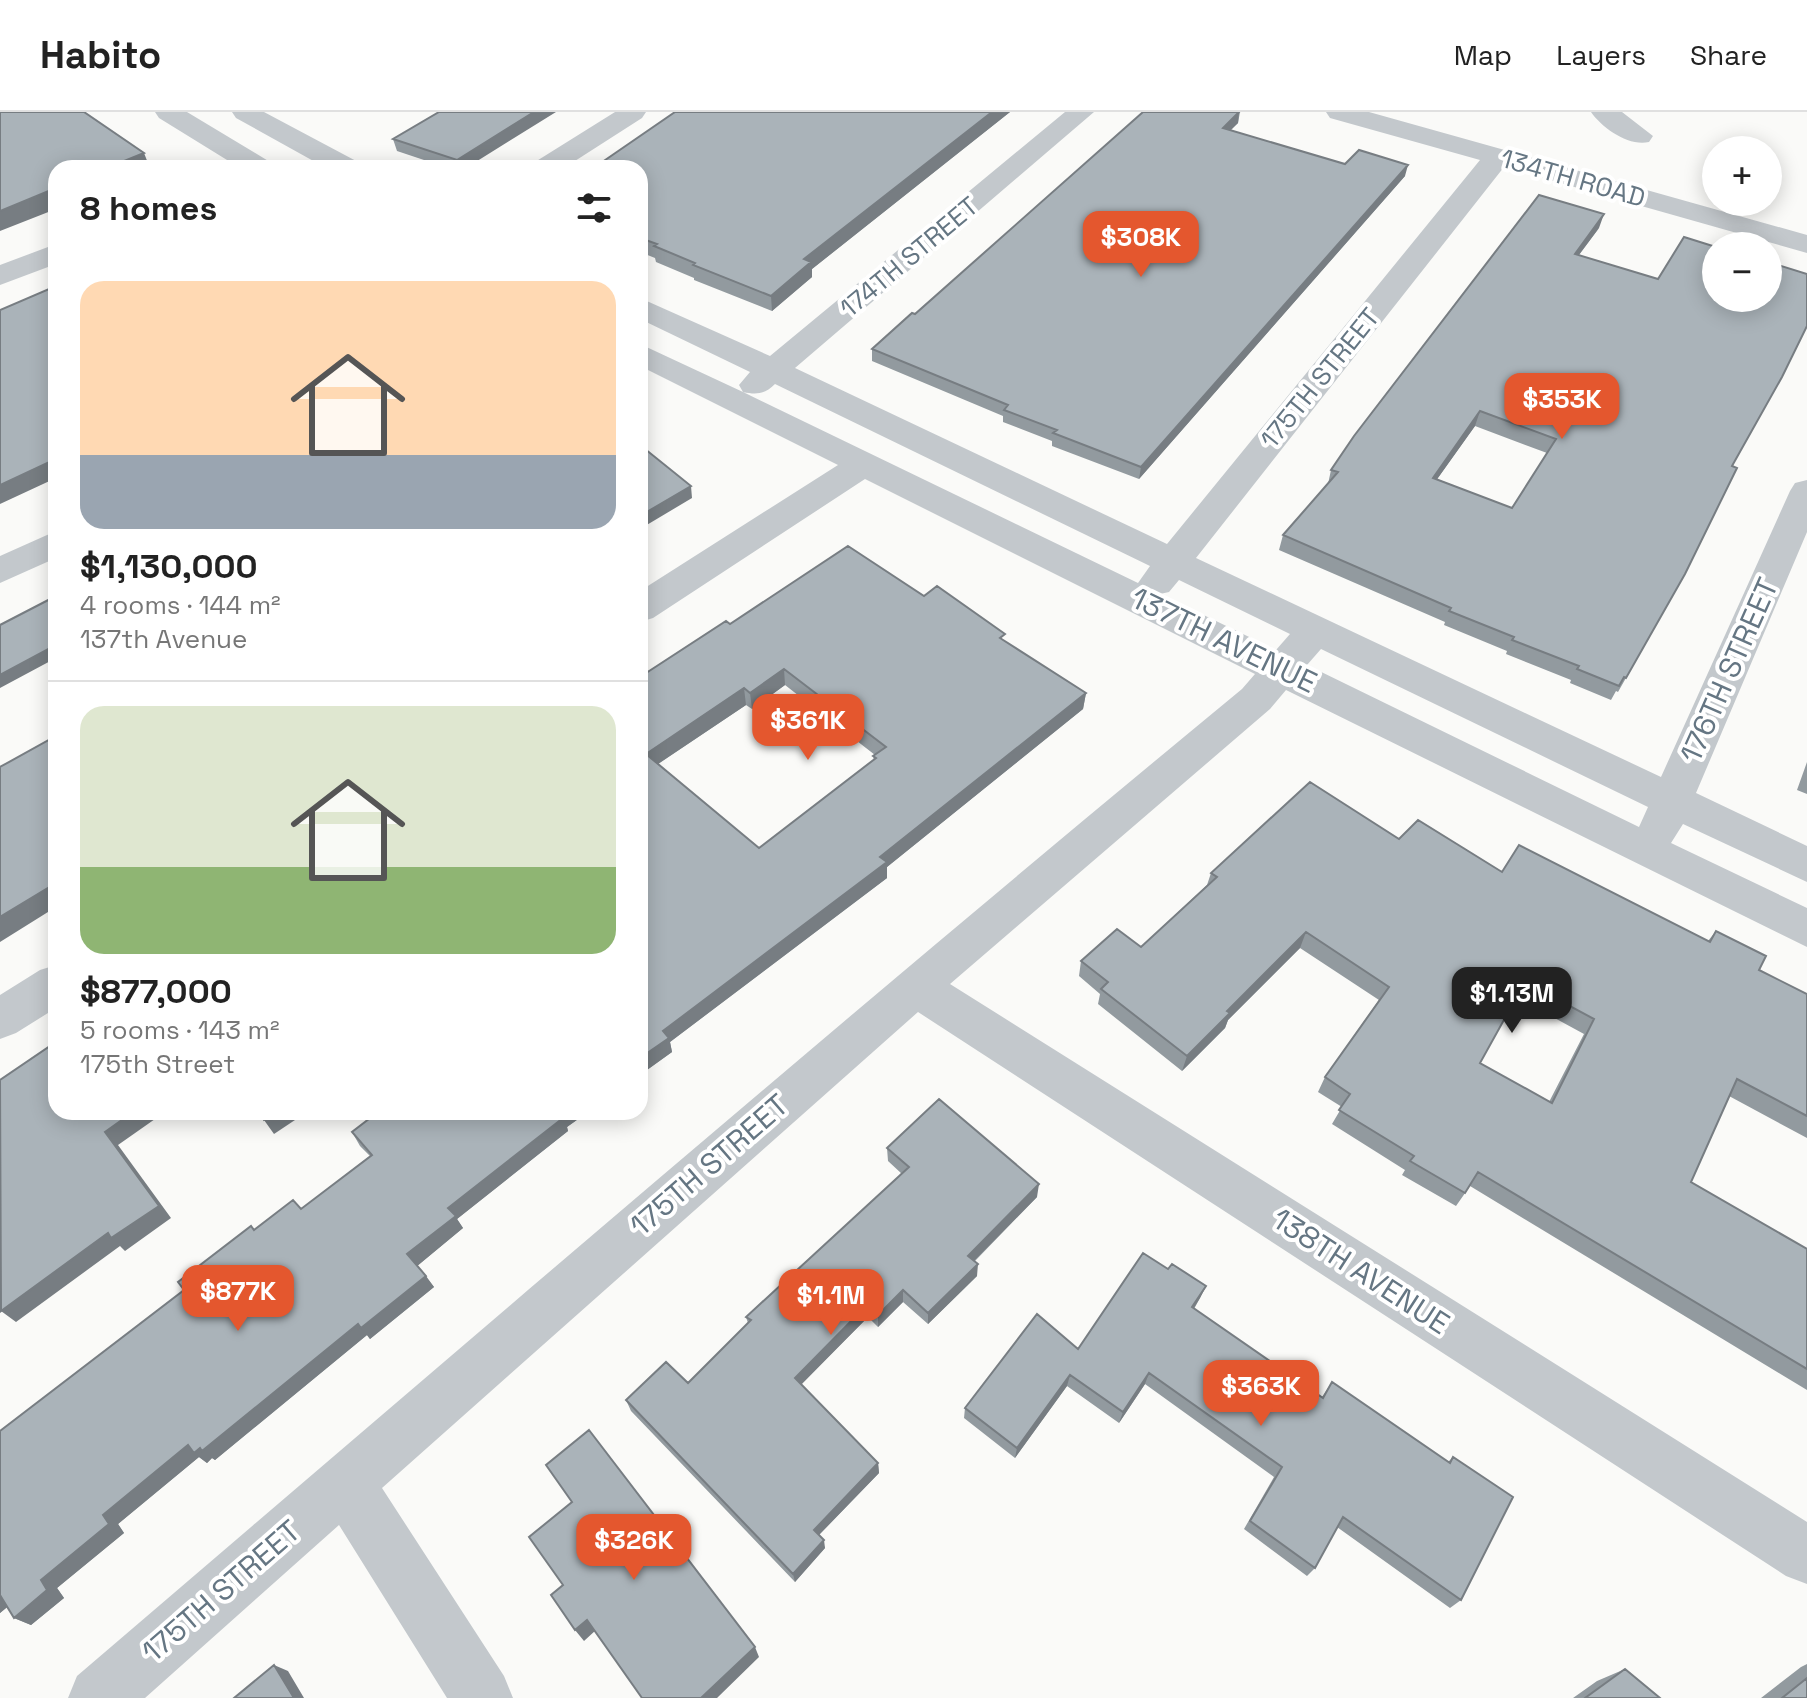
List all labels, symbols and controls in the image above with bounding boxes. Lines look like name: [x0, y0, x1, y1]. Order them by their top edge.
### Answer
text: Habito: [40, 31, 161, 79]
text: Map: [1454, 37, 1512, 73]
text: Layers: [1556, 37, 1646, 73]
text: Share: [1690, 37, 1767, 73]
map controls: [1702, 136, 1782, 312]
button: +: [1702, 136, 1782, 216]
street label: 134TH ROAD: [1497, 141, 1649, 215]
icon: filters: [572, 186, 616, 230]
text: 8 homes: [80, 187, 217, 230]
street label: 174TH STREET: [833, 189, 985, 325]
pin: $308K: [1085, 211, 1197, 279]
text: $308K: [1101, 220, 1181, 254]
button: −: [1702, 232, 1782, 312]
street label: 175TH STREET: [1253, 301, 1387, 455]
icon: home: [276, 333, 420, 477]
pin: $353K: [1506, 373, 1618, 441]
text: $353K: [1522, 382, 1602, 416]
text: $1,130,000: [80, 545, 258, 588]
street label: 176TH STREET: [1671, 572, 1787, 768]
street label: 137TH AVENUE: [1125, 578, 1323, 702]
text: 4 rooms · 144 m²: [80, 588, 281, 622]
text: 137th Avenue: [80, 622, 247, 656]
pin: $361K: [752, 694, 864, 762]
text: $361K: [770, 703, 846, 737]
icon: home: [276, 758, 420, 902]
pin: $1.13M: [1447, 967, 1577, 1035]
text: $877,000: [80, 970, 232, 1013]
text: $1.13M: [1470, 976, 1554, 1010]
text: 5 rooms · 143 m²: [80, 1013, 279, 1047]
text: 175th Street: [80, 1047, 235, 1081]
street label: 175TH STREET: [622, 1085, 796, 1245]
street label: 138TH AVENUE: [1265, 1199, 1457, 1343]
pin: $877K: [182, 1265, 294, 1333]
pin: $1.1M: [775, 1269, 887, 1337]
text: $877K: [200, 1274, 276, 1308]
text: $1.1M: [797, 1278, 865, 1312]
pin: $363K: [1205, 1360, 1317, 1428]
text: $363K: [1221, 1369, 1301, 1403]
street label: 175TH STREET: [134, 1511, 308, 1671]
pin: $326K: [578, 1514, 690, 1582]
text: $326K: [594, 1523, 674, 1557]

